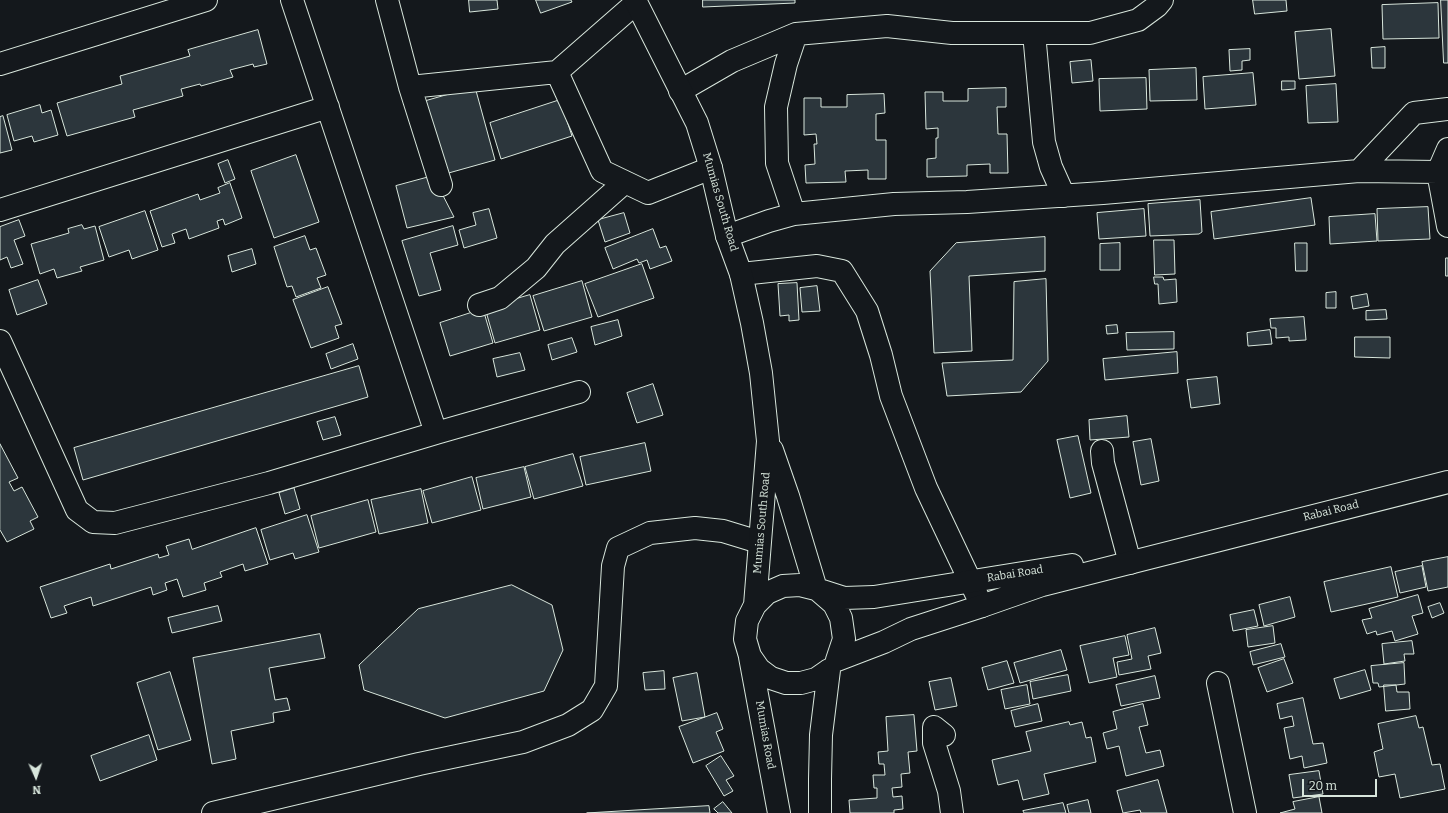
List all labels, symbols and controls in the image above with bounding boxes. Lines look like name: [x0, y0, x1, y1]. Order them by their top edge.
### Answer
street label: Mumias South Road: [700, 151, 740, 253]
street label: Mumias South Road: [751, 472, 773, 574]
street label: Rabai Road: [1302, 498, 1360, 524]
street label: Rabai Road: [986, 563, 1044, 585]
street label: Mumias Road: [752, 700, 778, 770]
north arrow: [16, 757, 56, 797]
scale bar: [1304, 771, 1379, 797]
text: 20 m: [1309, 779, 1337, 793]
text: N: [32, 783, 41, 796]

